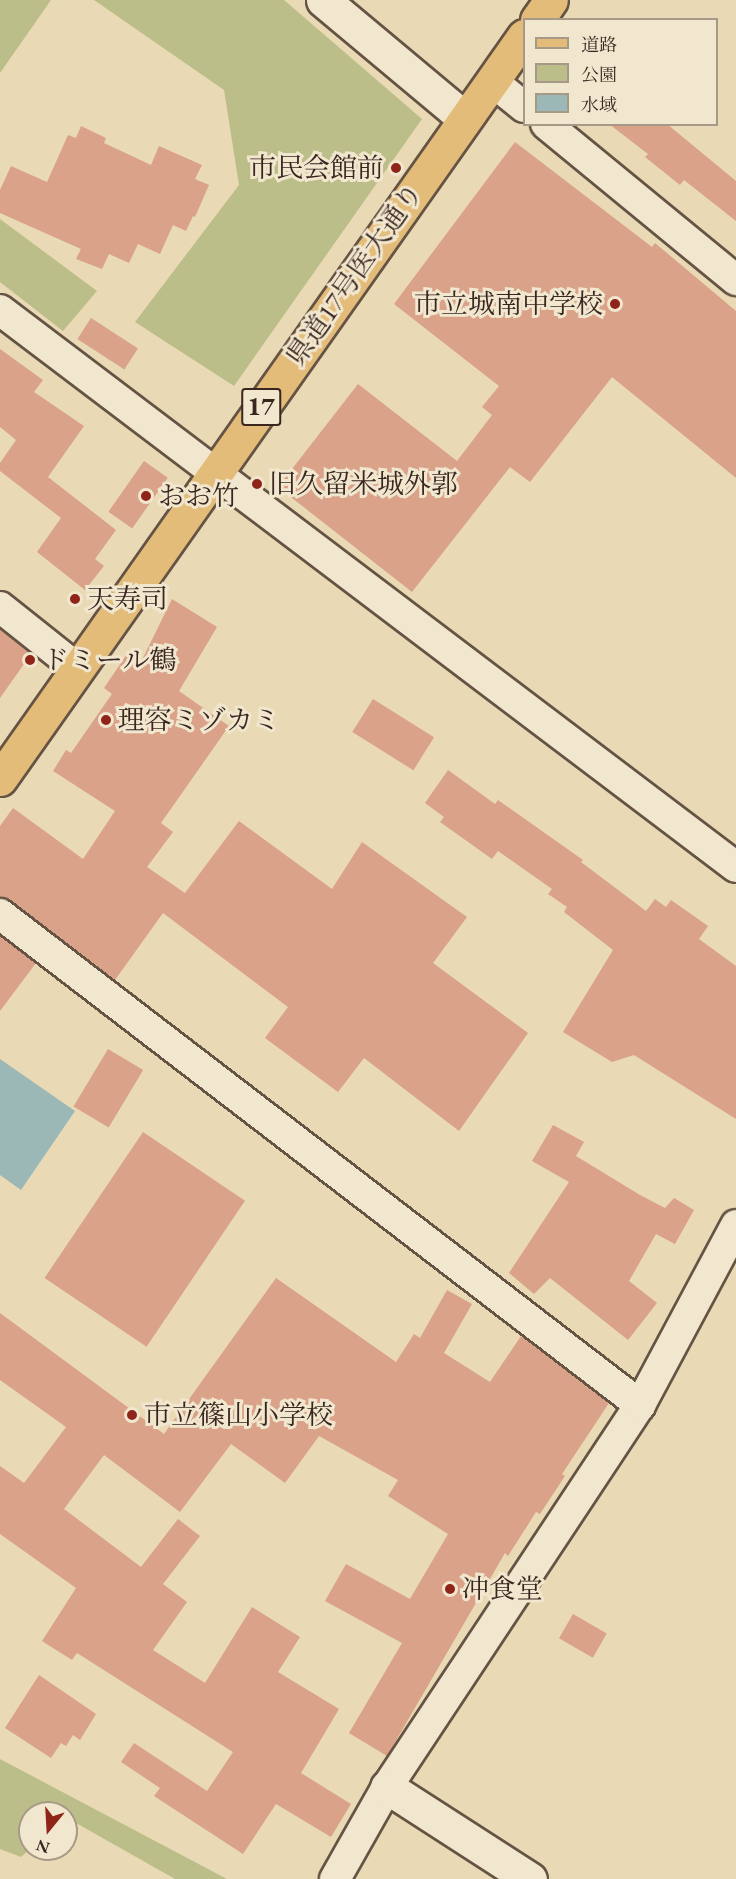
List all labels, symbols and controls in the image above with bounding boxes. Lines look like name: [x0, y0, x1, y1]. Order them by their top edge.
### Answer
legend: [523, 18, 718, 126]
text: 道路: [581, 33, 617, 56]
text: 公園: [581, 63, 617, 86]
text: 水域: [581, 93, 617, 116]
place label: 市民会館前: [249, 152, 384, 184]
marker: 市民会館前: [389, 161, 403, 175]
street label: 県道17号医大通り: [279, 177, 429, 371]
place label: 市立城南中学校: [414, 288, 603, 320]
marker: 市立城南中学校: [608, 297, 622, 311]
road number: 17: [240, 384, 282, 430]
place label: 旧久留米城外郭: [269, 468, 458, 500]
marker: 旧久留米城外郭: [250, 477, 264, 491]
place label: おお竹: [158, 480, 239, 512]
marker: おお竹: [139, 489, 153, 503]
place label: 天寿司: [87, 583, 168, 615]
marker: 天寿司: [68, 592, 82, 606]
place label: ドミール鶴: [42, 644, 177, 676]
marker: ドミール鶴: [23, 653, 37, 667]
place label: 理容ミゾカミ: [118, 704, 280, 736]
marker: 理容ミゾカミ: [99, 713, 113, 727]
place label: 市立篠山小学校: [144, 1399, 333, 1431]
marker: 市立篠山小学校: [125, 1408, 139, 1422]
place label: 冲食堂: [462, 1573, 543, 1605]
marker: 冲食堂: [443, 1582, 457, 1596]
north arrow: [18, 1801, 78, 1861]
text: N: [34, 1835, 52, 1859]

